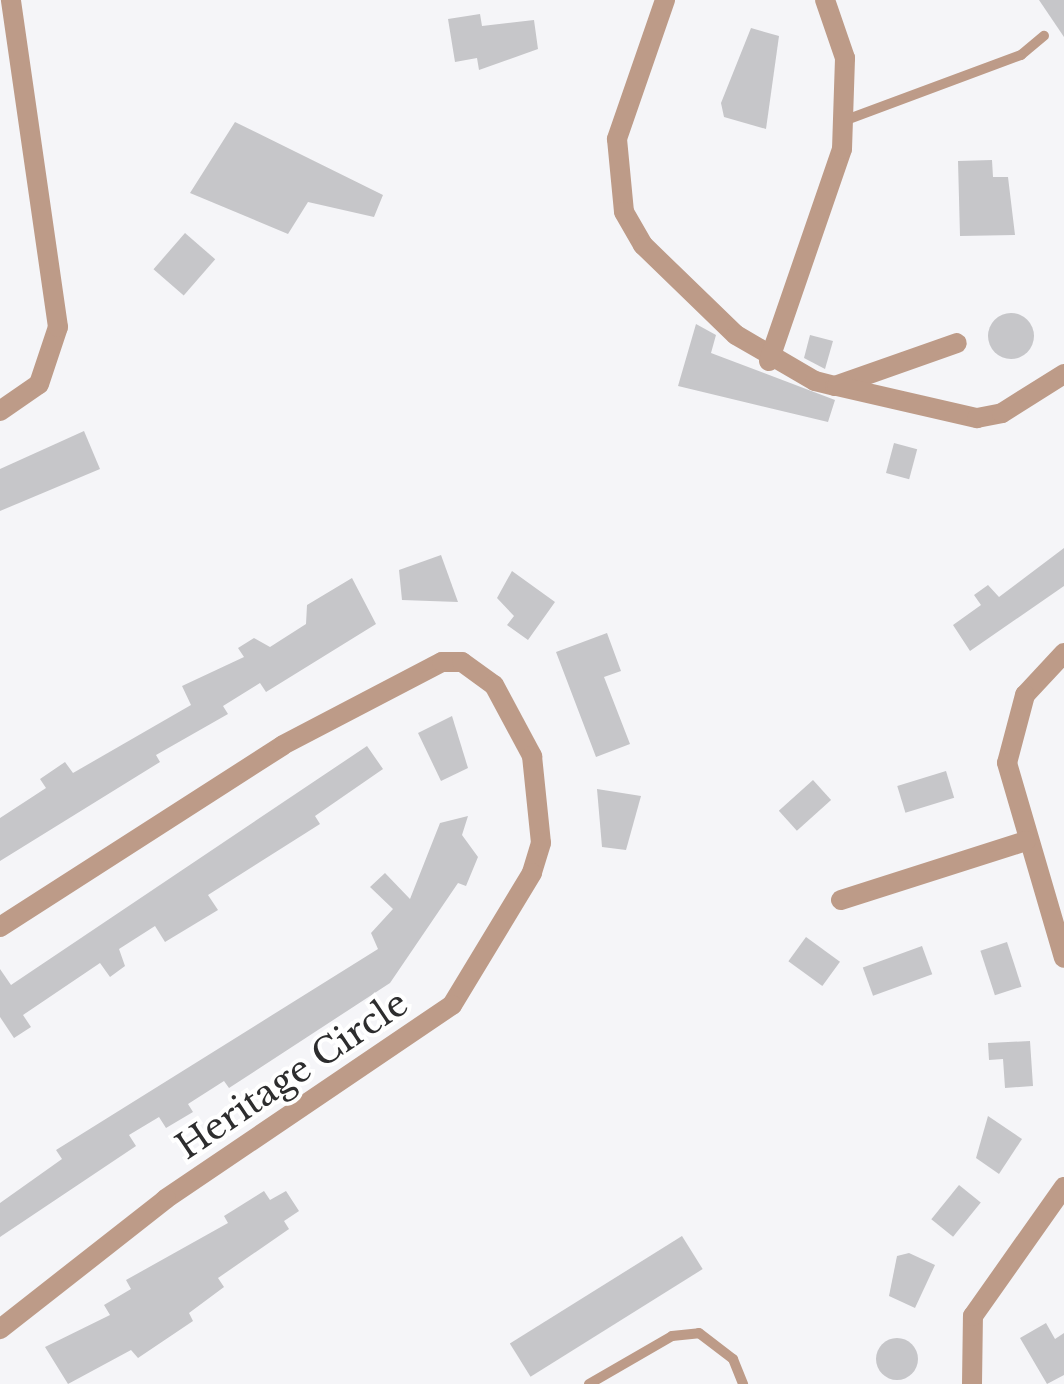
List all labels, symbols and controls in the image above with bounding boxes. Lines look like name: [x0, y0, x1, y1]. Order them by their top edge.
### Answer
street label: Heritage Circle: [168, 982, 416, 1168]

